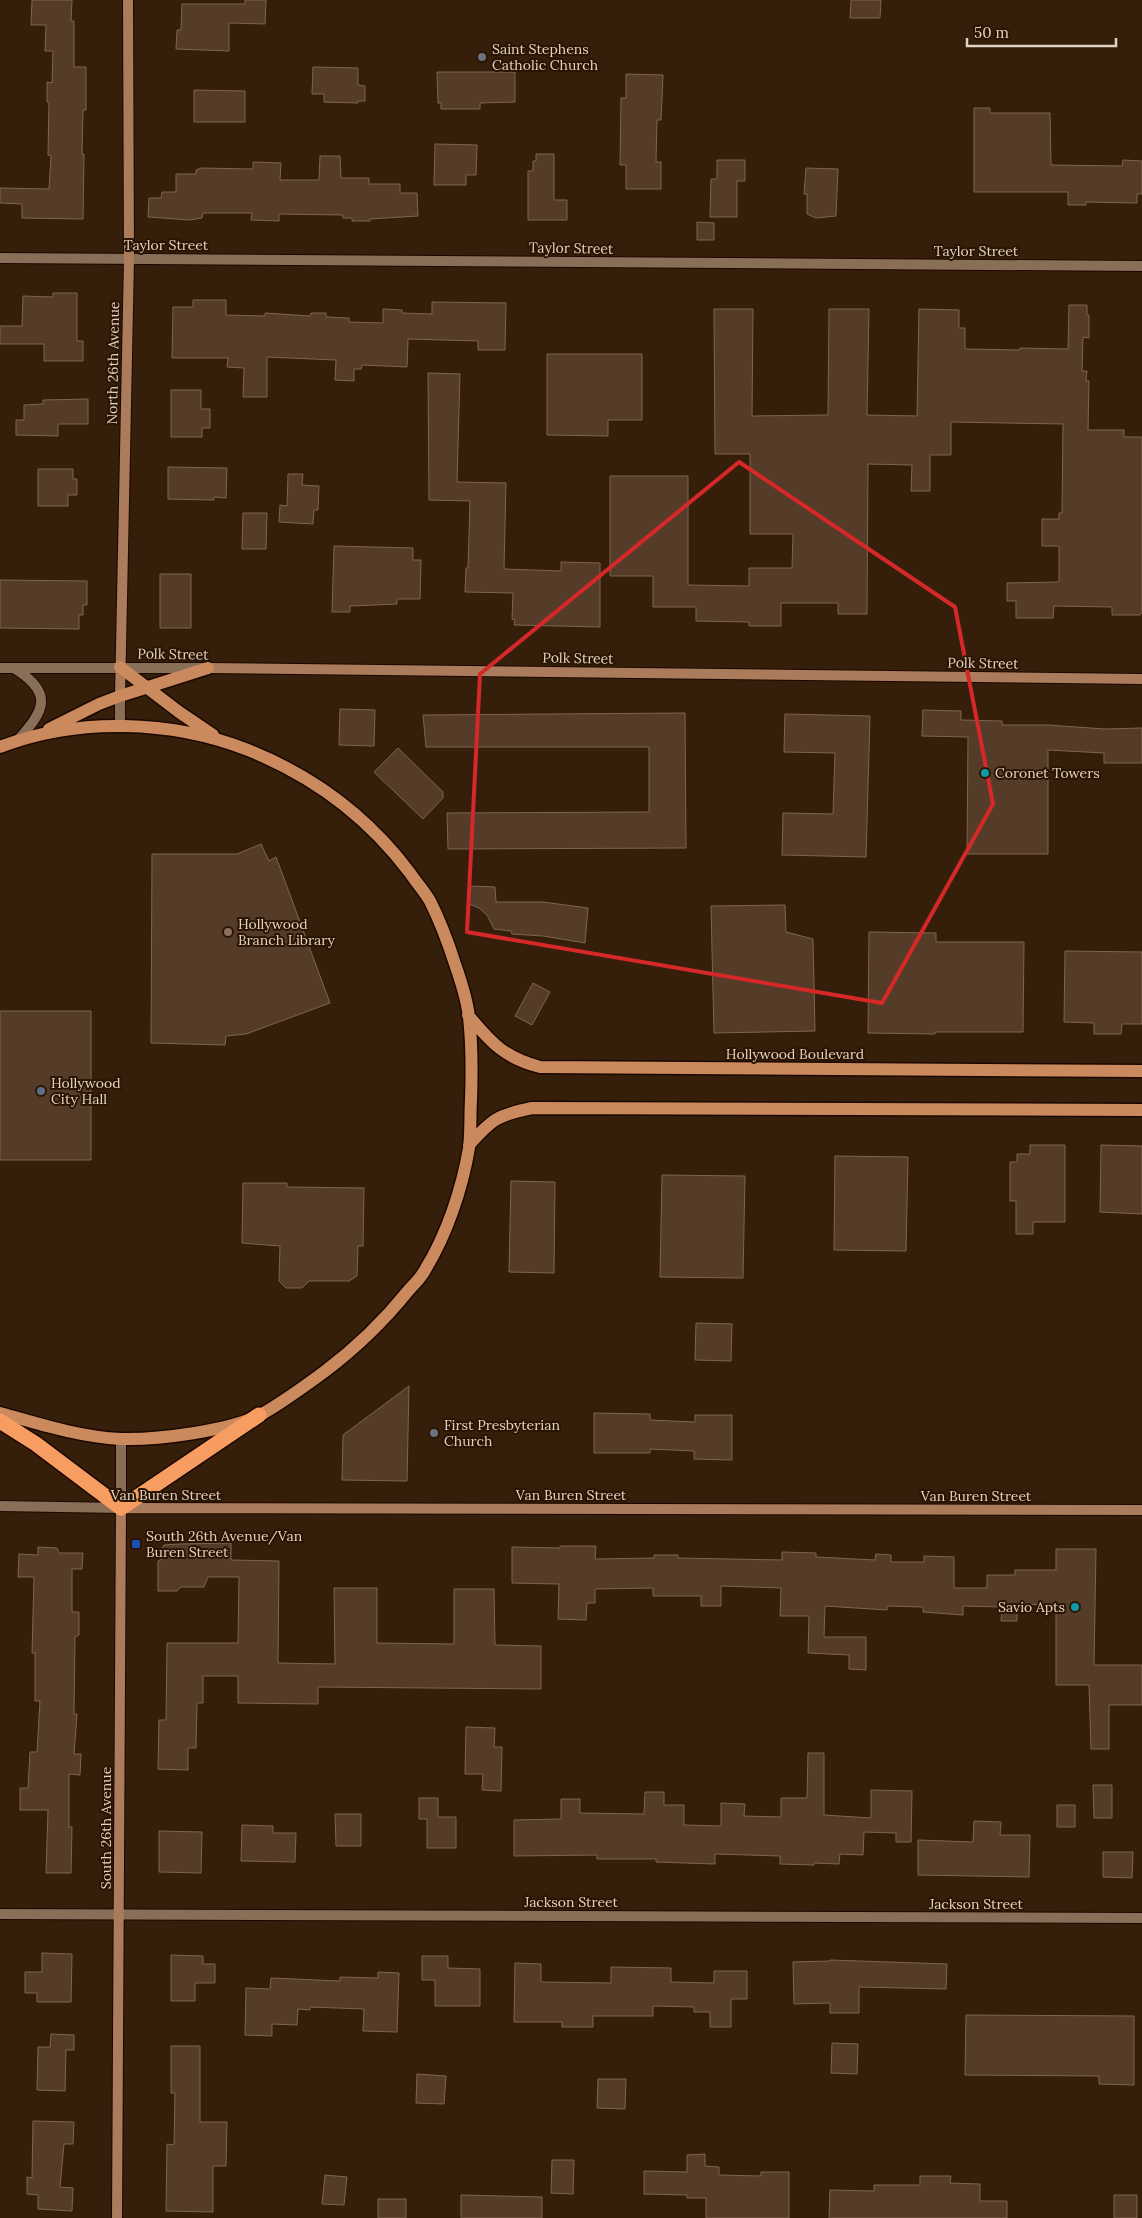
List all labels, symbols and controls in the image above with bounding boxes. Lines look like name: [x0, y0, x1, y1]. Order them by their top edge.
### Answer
scale bar: [967, 15, 1116, 47]
text: 50 m: [974, 23, 1009, 42]
place label: Saint Stephens Catholic Church: [492, 40, 598, 74]
marker: Saint Stephens Catholic Church: [476, 51, 488, 63]
street label: Taylor Street: [124, 236, 209, 254]
street label: Taylor Street: [529, 238, 614, 258]
street label: Taylor Street: [934, 242, 1019, 260]
street label: North 26th Avenue: [103, 301, 123, 425]
street label: Polk Street: [137, 644, 209, 664]
street label: Polk Street: [542, 648, 614, 668]
street label: Polk Street: [947, 653, 1019, 673]
place label: Coronet Towers: [995, 764, 1100, 782]
marker: Coronet Towers: [979, 767, 991, 779]
place label: Hollywood Branch Library: [238, 915, 335, 949]
marker: Hollywood Branch Library: [222, 926, 234, 938]
street label: Hollywood Boulevard: [726, 1045, 864, 1063]
place label: Hollywood City Hall: [51, 1074, 121, 1108]
marker: Hollywood City Hall: [35, 1085, 47, 1097]
place label: First Presbyterian Church: [444, 1416, 560, 1450]
marker: First Presbyterian Church: [428, 1427, 440, 1439]
street label: Van Buren Street: [110, 1486, 222, 1504]
street label: Van Buren Street: [515, 1486, 627, 1504]
street label: Van Buren Street: [920, 1487, 1032, 1505]
place label: South 26th Avenue/Van Buren Street: [146, 1527, 303, 1561]
marker: South 26th Avenue/Van Buren Street: [130, 1538, 142, 1550]
place label: Savio Apts: [998, 1598, 1065, 1616]
marker: Savio Apts: [1069, 1601, 1081, 1613]
street label: South 26th Avenue: [97, 1766, 115, 1889]
street label: Jackson Street: [523, 1893, 618, 1911]
street label: Jackson Street: [928, 1895, 1023, 1913]

